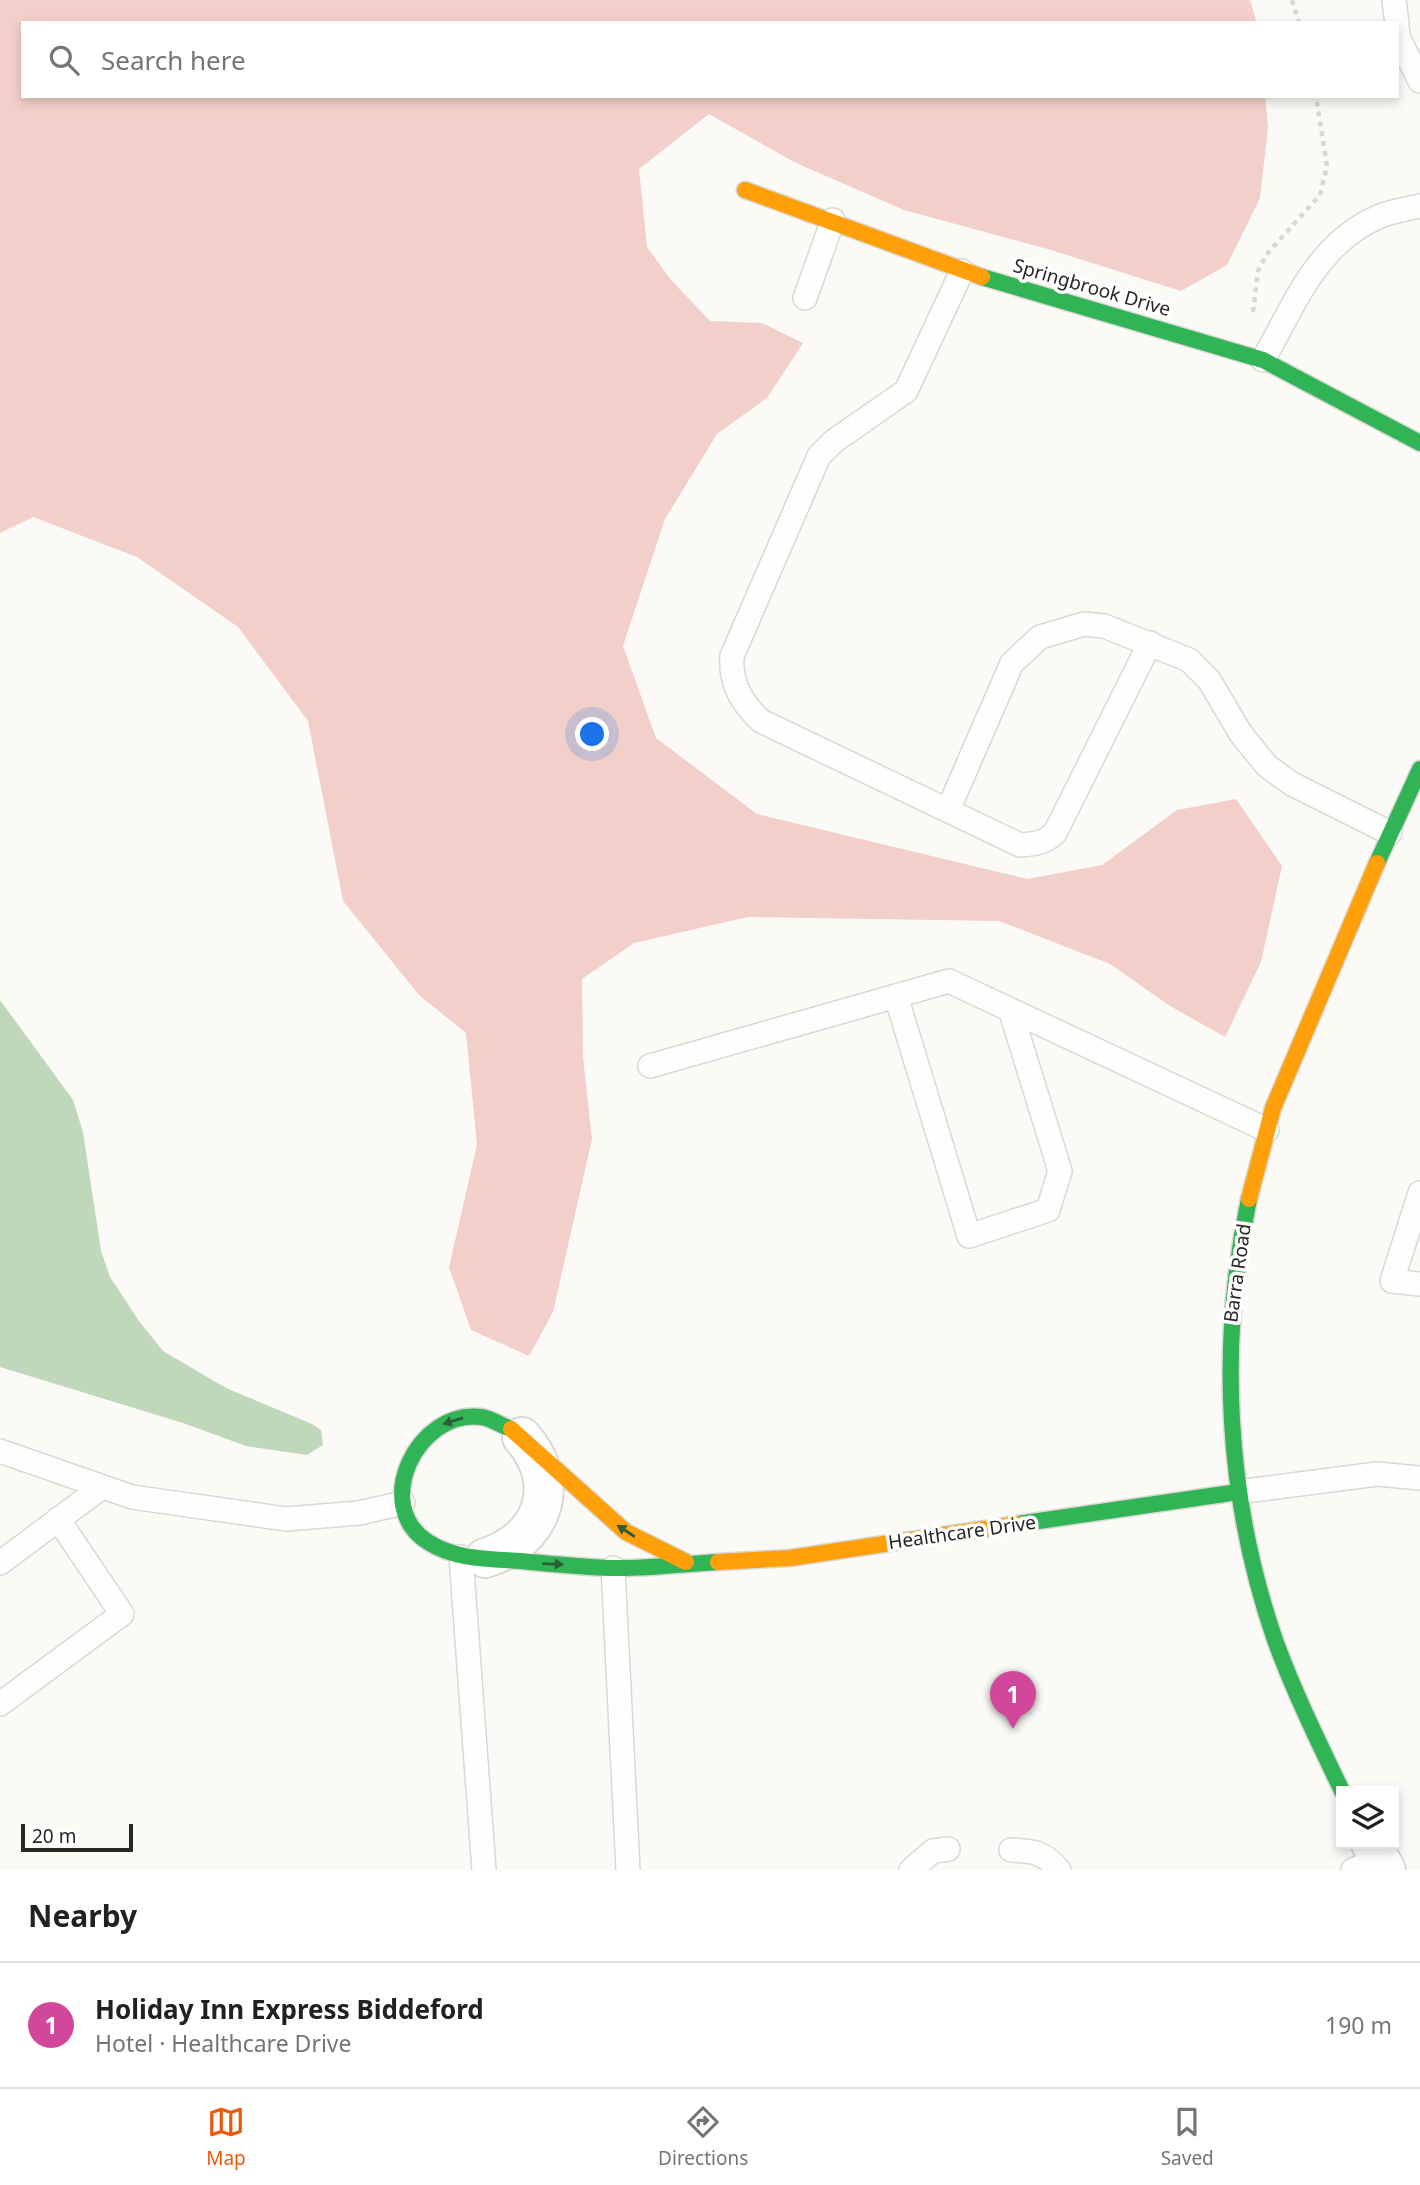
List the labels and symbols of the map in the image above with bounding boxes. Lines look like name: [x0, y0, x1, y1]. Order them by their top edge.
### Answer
street label: Springbrook Drive: [1010, 252, 1174, 322]
your location: [575, 717, 609, 751]
street label: Barra Road: [1217, 1222, 1257, 1324]
one-way arrow: [442, 1417, 463, 1427]
street label: Healthcare Drive: [886, 1509, 1038, 1555]
one-way arrow: [616, 1525, 635, 1538]
one-way arrow: [542, 1558, 564, 1569]
pin: 1: [990, 1671, 1036, 1729]
scale bar: [21, 1821, 133, 1853]

